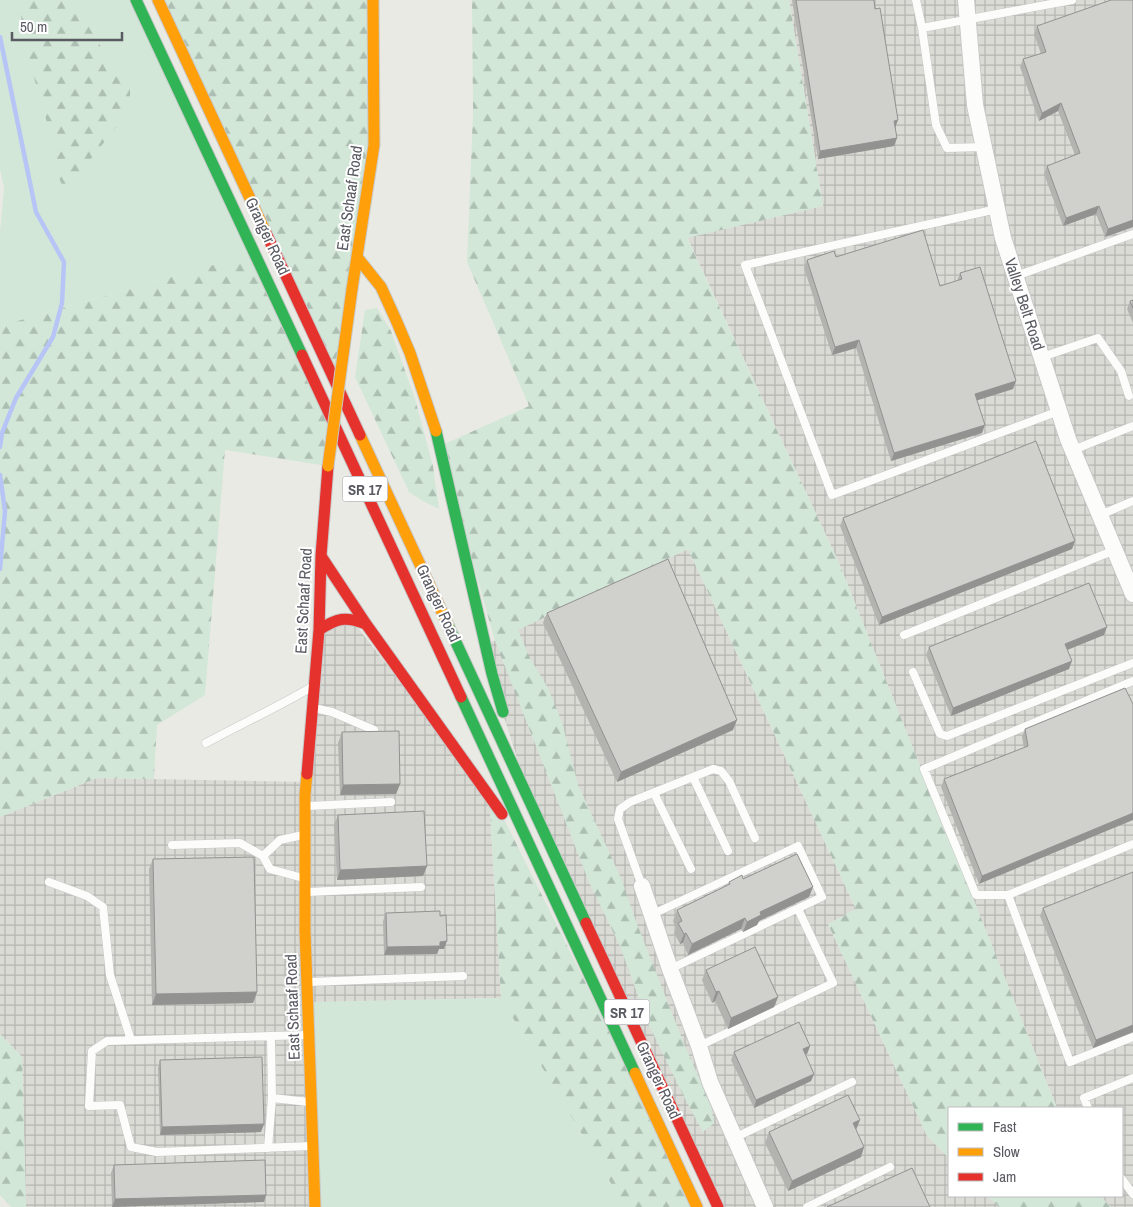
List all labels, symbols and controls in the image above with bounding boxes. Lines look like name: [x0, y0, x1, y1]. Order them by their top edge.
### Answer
scale bar: [12, 10, 122, 42]
text: 50 m: [20, 16, 47, 37]
street label: East Schaaf Road: [331, 144, 367, 252]
street label: Granger Road: [240, 194, 296, 278]
street label: Valley Belt Road: [1000, 255, 1050, 353]
road number: SR 17: [342, 476, 388, 502]
street label: East Schaaf Road: [289, 548, 317, 654]
street label: Granger Road: [411, 561, 467, 645]
street label: East Schaaf Road: [279, 954, 305, 1060]
road number: SR 17: [604, 1000, 650, 1024]
street label: Granger Road: [631, 1038, 687, 1122]
legend: [948, 1107, 1123, 1197]
text: Fast: [993, 1116, 1017, 1137]
text: Slow: [993, 1141, 1020, 1162]
text: Jam: [993, 1166, 1016, 1187]

